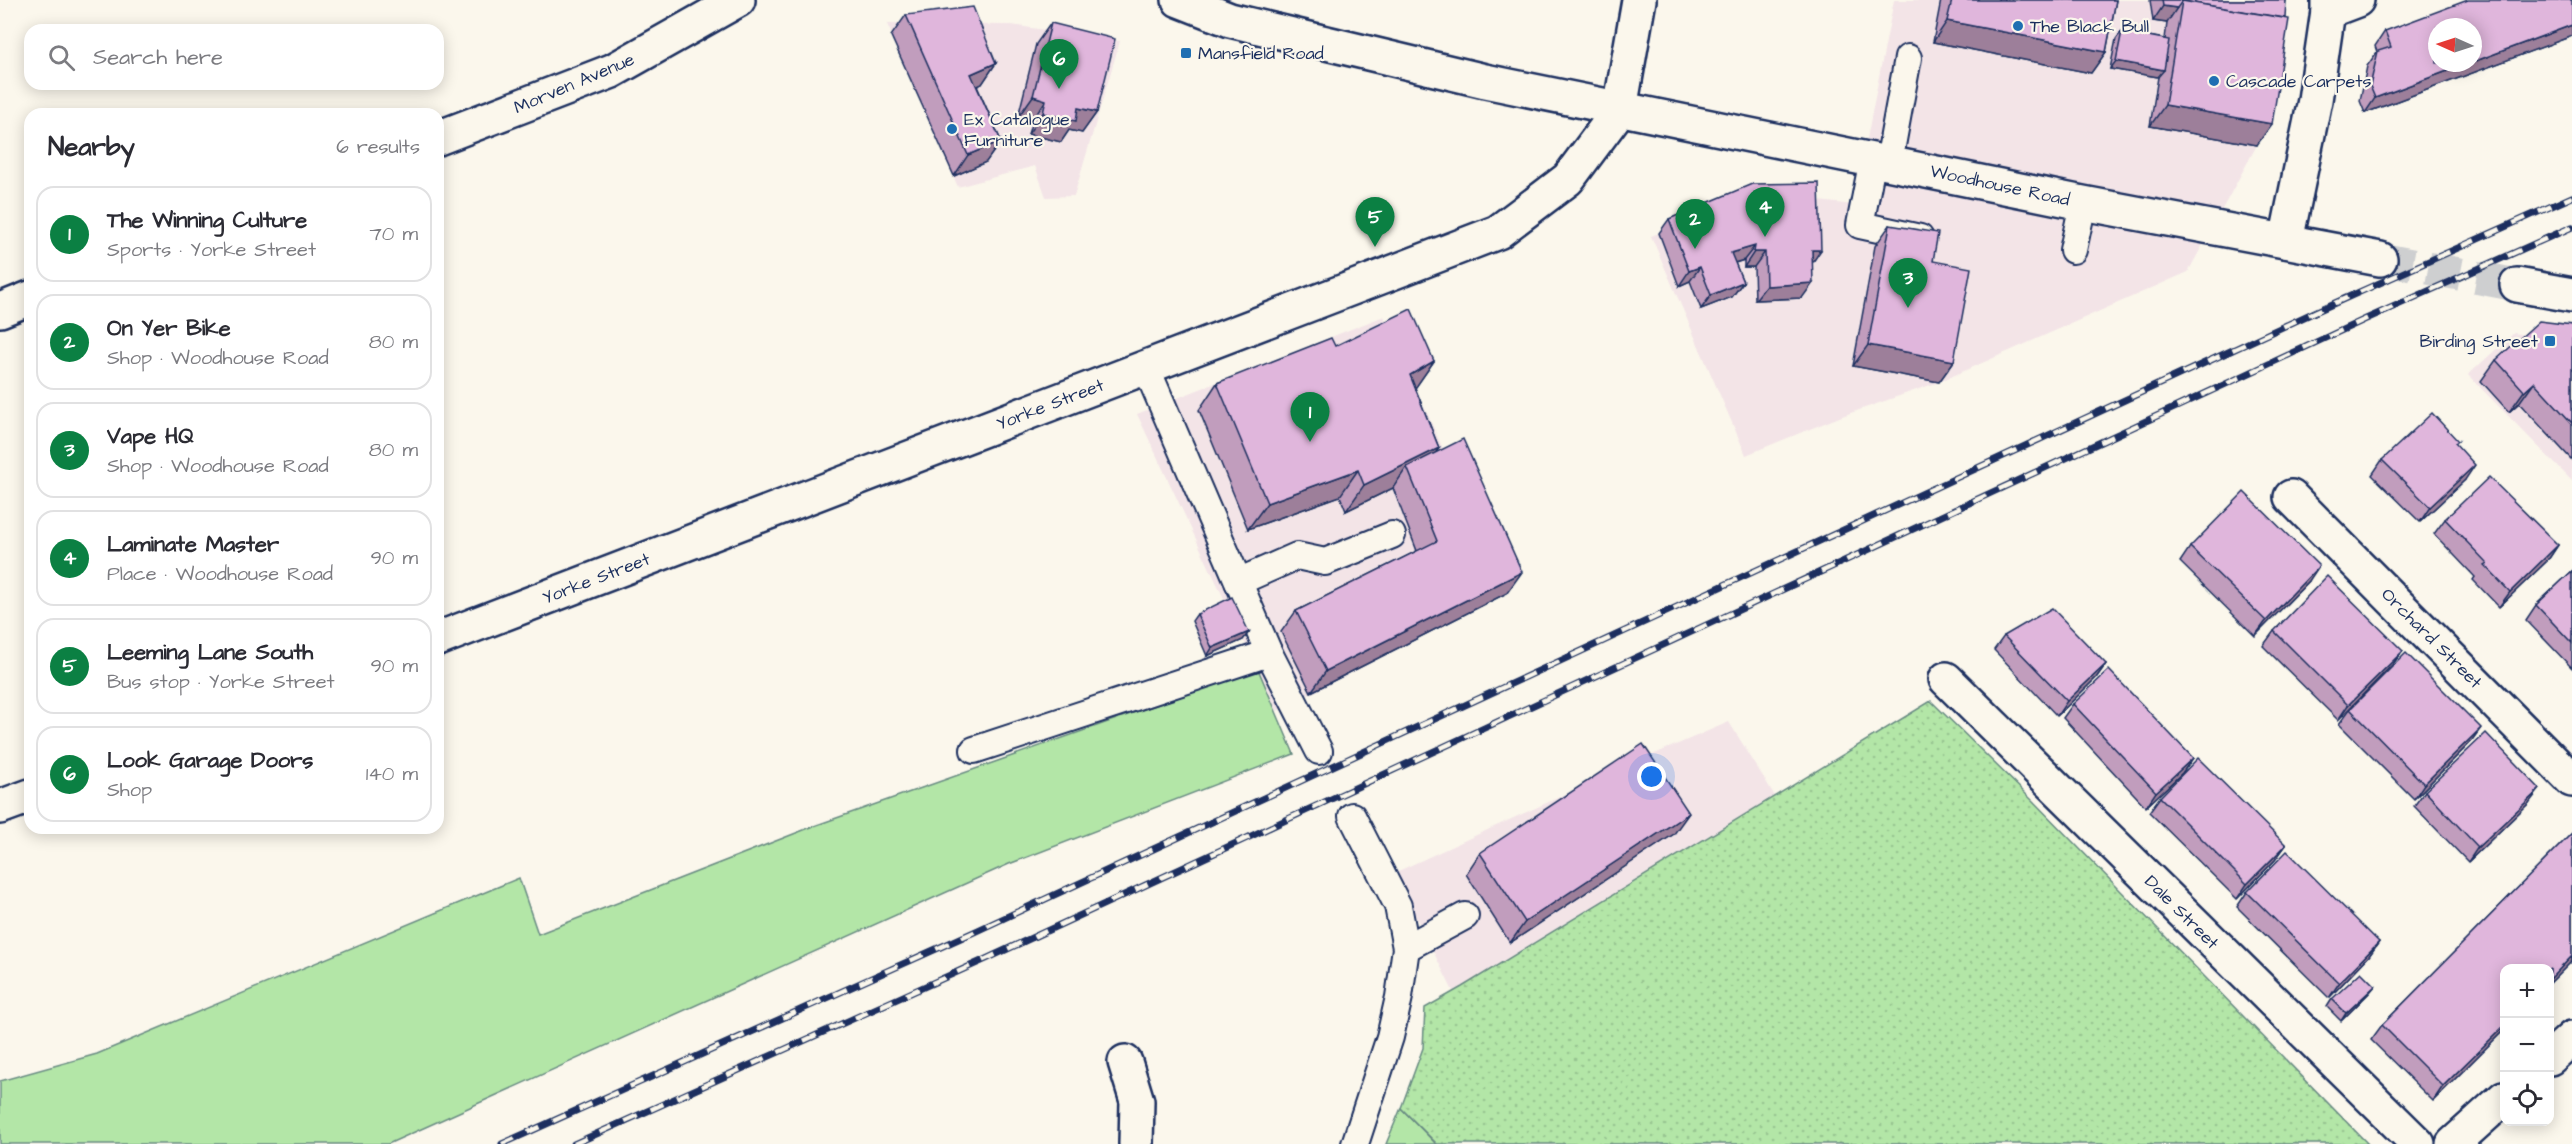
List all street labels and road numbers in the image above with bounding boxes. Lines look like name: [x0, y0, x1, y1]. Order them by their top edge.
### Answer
street label: Morven Avenue: [510, 47, 639, 120]
street label: Woodhouse Road: [1928, 159, 2072, 212]
street label: Yorke Street: [993, 372, 1108, 436]
street label: Yorke Street: [539, 546, 654, 610]
street label: Orchard Street: [2376, 582, 2488, 695]
street label: Dale Street: [2139, 870, 2225, 956]

